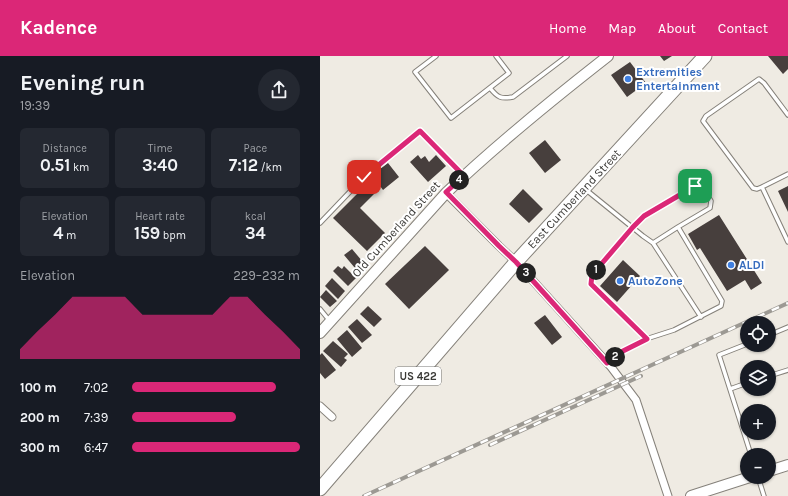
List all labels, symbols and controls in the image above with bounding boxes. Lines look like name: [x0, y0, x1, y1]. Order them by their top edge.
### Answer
text: Kadence: [20, 17, 97, 39]
text: Home: [549, 20, 586, 37]
text: Map: [608, 20, 636, 37]
text: About: [658, 20, 696, 37]
text: Contact: [718, 20, 768, 37]
place label: Extremities Entertainment: [636, 65, 720, 93]
button: share: [258, 69, 300, 111]
text: Evening run: [20, 70, 145, 96]
marker: Extremities Entertainment: [623, 74, 633, 84]
text: 19:39: [20, 98, 50, 113]
text: Distance: [42, 142, 87, 155]
text: Time: [148, 142, 172, 155]
text: Pace: [244, 142, 267, 155]
street label: East Cumberland Street: [524, 146, 624, 252]
text: 0.51: [40, 155, 70, 175]
text: 3:40: [142, 155, 178, 175]
text: 7:12: [229, 155, 258, 175]
pin: [347, 160, 381, 194]
text: km: [70, 161, 89, 174]
text: /km: [258, 161, 282, 174]
icon: check: [353, 166, 375, 188]
pin: [678, 169, 712, 203]
pin: 4: [449, 170, 469, 190]
text: 4: [456, 173, 462, 186]
icon: arrive: [684, 175, 706, 197]
street label: Old Cumberland Street: [349, 178, 443, 280]
text: Elevation: [41, 210, 88, 223]
text: Heart rate: [135, 210, 185, 223]
text: kcal: [245, 210, 266, 223]
text: 4: [53, 223, 63, 243]
text: 159: [134, 223, 160, 243]
text: 34: [245, 223, 266, 243]
text: m: [63, 229, 76, 242]
text: bpm: [160, 229, 186, 242]
place label: ALDI: [739, 258, 764, 272]
pin: 1: [586, 260, 606, 280]
marker: ALDI: [726, 260, 736, 270]
pin: 3: [516, 263, 536, 283]
text: 1: [594, 263, 598, 276]
text: 3: [523, 266, 529, 279]
text: Elevation: [20, 268, 75, 283]
text: 229–232 m: [233, 268, 300, 283]
place label: AutoZone: [628, 274, 683, 288]
marker: AutoZone: [615, 276, 625, 286]
map controls: [740, 316, 776, 484]
button: locate: [740, 316, 776, 352]
pin: 2: [605, 347, 625, 367]
text: 2: [612, 350, 618, 363]
button: layers: [740, 360, 776, 396]
road number: US 422: [395, 367, 441, 385]
text: 100 m: [20, 380, 57, 395]
text: 7:02: [84, 380, 108, 395]
button: +: [740, 404, 776, 440]
text: 200 m: [20, 410, 60, 425]
text: 7:39: [84, 410, 108, 425]
text: 300 m: [20, 440, 60, 455]
text: 6:47: [84, 440, 108, 455]
button: −: [740, 448, 776, 484]

